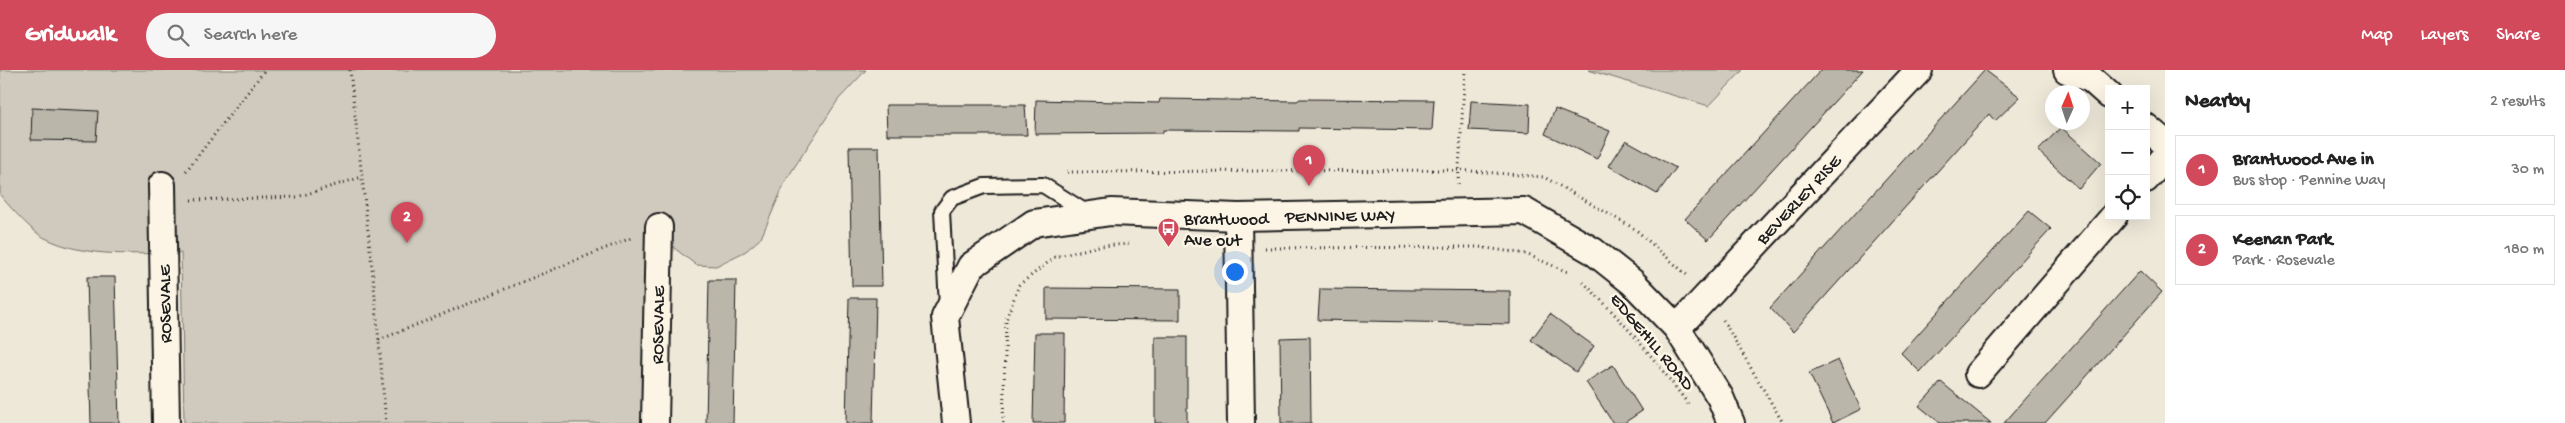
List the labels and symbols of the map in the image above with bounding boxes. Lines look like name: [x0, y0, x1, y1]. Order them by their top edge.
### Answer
north arrow: [2045, 85, 2090, 130]
pin: 1: [1293, 145, 1325, 186]
street label: BEVERLEY RISE: [1752, 151, 1847, 251]
pin: 2: [391, 202, 423, 243]
street label: PENNINE WAY: [1284, 206, 1395, 229]
place label: Brantwood Ave out: [1183, 210, 1270, 252]
bus stop icon: Brantwood Ave out: [1156, 216, 1180, 247]
your location: [1222, 259, 1248, 285]
street label: ROSEVALE: [155, 264, 178, 343]
street label: ROSEVALE: [648, 285, 671, 364]
street label: EDGEHILL ROAD: [1604, 290, 1698, 396]

